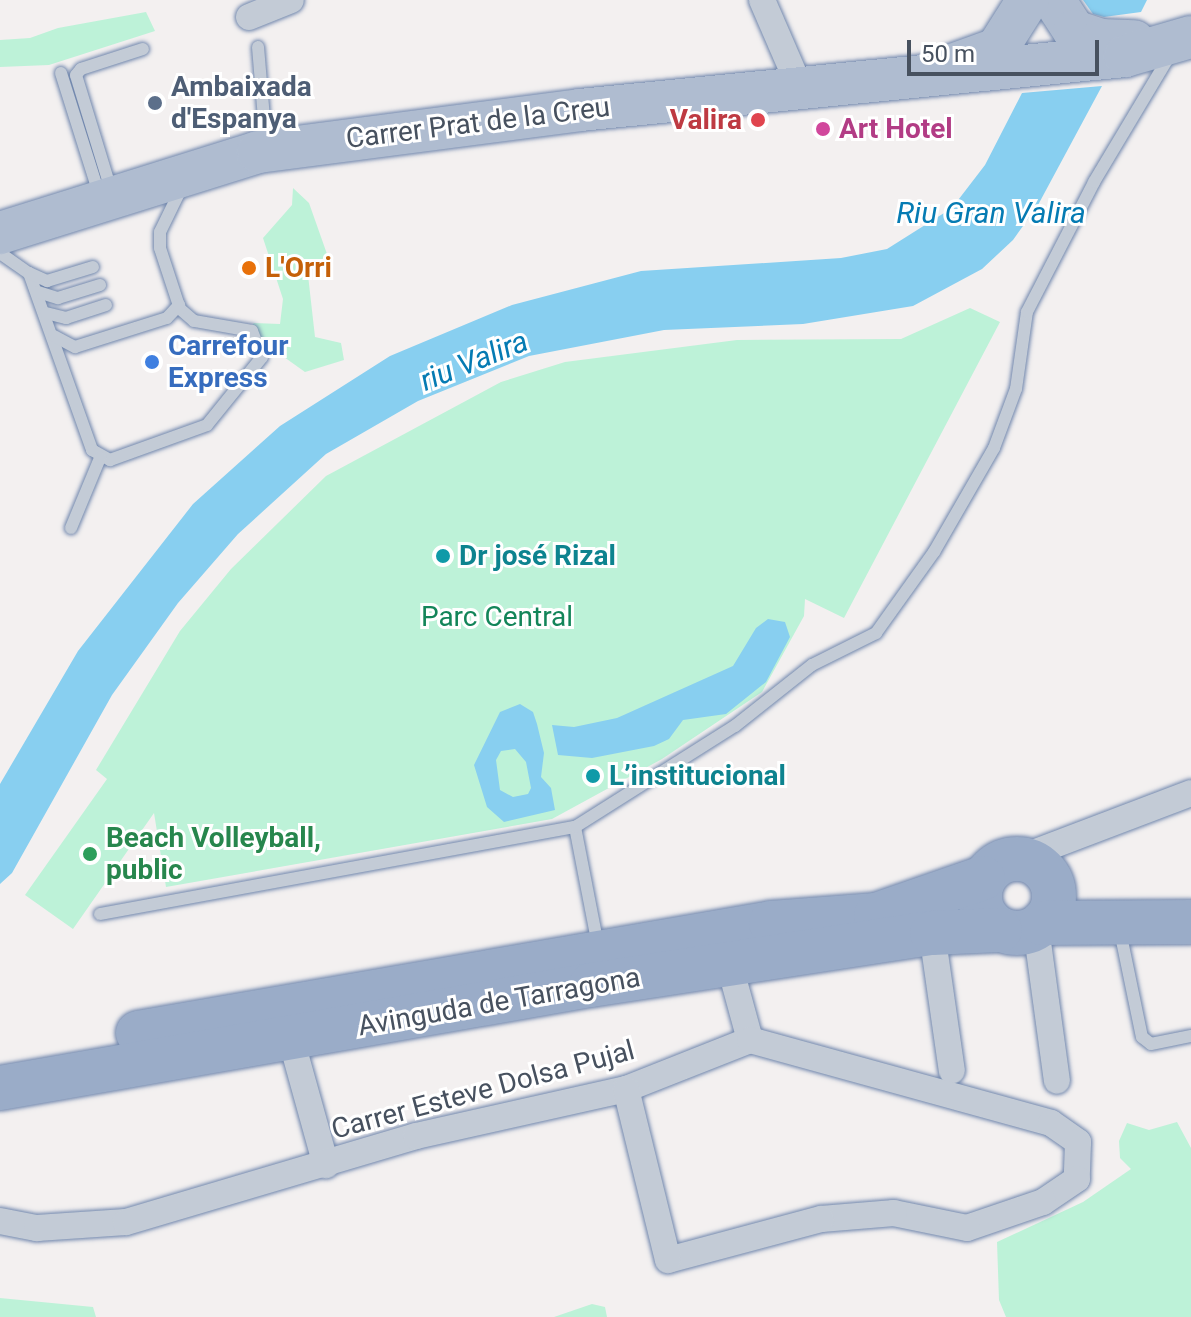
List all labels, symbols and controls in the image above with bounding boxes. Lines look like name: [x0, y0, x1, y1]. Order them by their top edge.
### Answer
scale bar: [911, 24, 1103, 74]
text: 50 m: [921, 40, 975, 68]
place label: Ambaixada d'Espanya: [171, 70, 312, 136]
street label: Carrer Prat de la Creu: [344, 90, 612, 156]
marker: Ambaixada d'Espanya: [146, 94, 164, 112]
place label: Valira: [670, 103, 742, 137]
marker: Valira: [749, 111, 767, 129]
place label: Art Hotel: [839, 112, 953, 146]
marker: Art Hotel: [814, 120, 832, 138]
water label: Riu Gran Valira: [896, 195, 1086, 231]
place label: L'Orri: [265, 251, 332, 285]
marker: L'Orri: [240, 259, 258, 277]
water label: riu Valira: [415, 323, 533, 399]
place label: Carrefour Express: [168, 329, 288, 395]
marker: Carrefour Express: [143, 353, 161, 371]
place label: Dr josé Rizal: [459, 539, 616, 573]
marker: Dr josé Rizal: [434, 547, 452, 565]
park label: Parc Central: [421, 600, 573, 634]
place label: L’institucional: [609, 759, 786, 793]
marker: L’institucional: [584, 767, 602, 785]
place label: Beach Volleyball, public: [106, 821, 321, 887]
marker: Beach Volleyball, public: [81, 845, 99, 863]
street label: Avinguda de Tarragona: [355, 961, 643, 1043]
street label: Carrer Esteve Dolsa Pujal: [328, 1033, 638, 1147]

